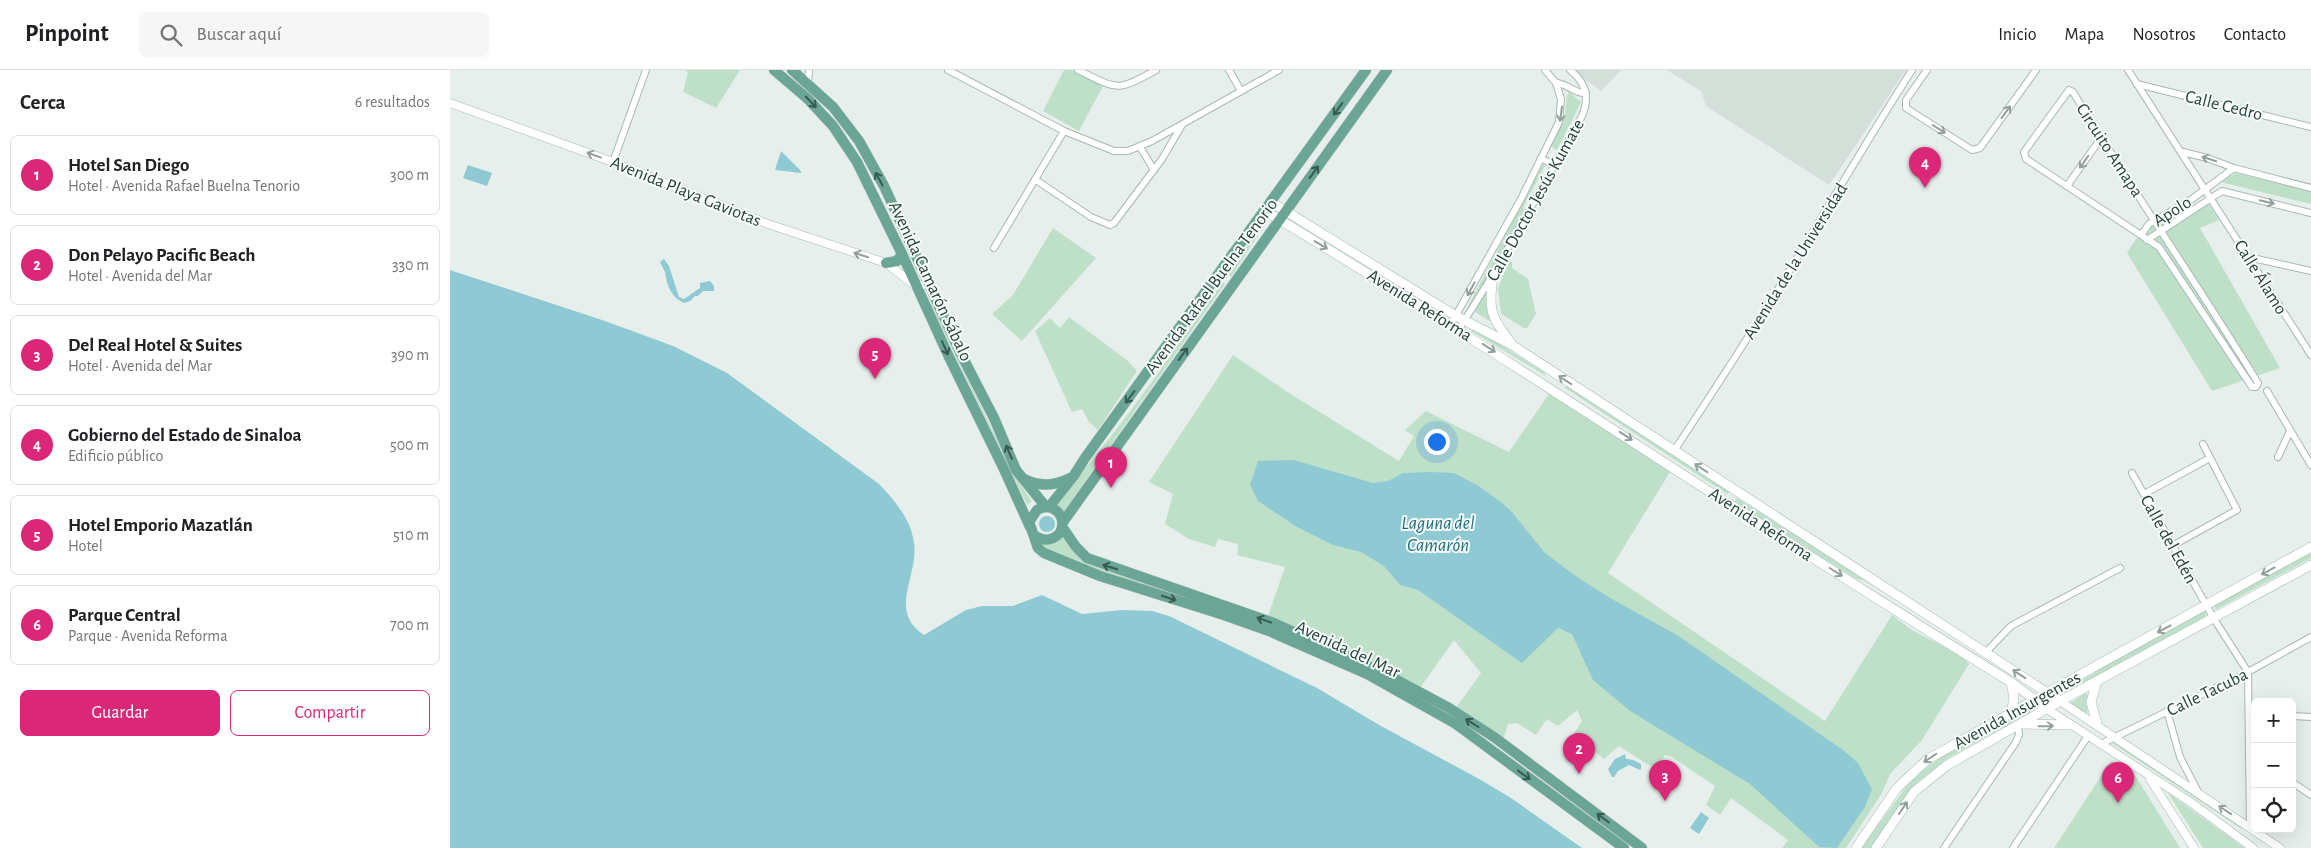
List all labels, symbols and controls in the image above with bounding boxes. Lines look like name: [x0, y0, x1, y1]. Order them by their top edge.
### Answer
search box: [139, 12, 489, 57]
icon: search: [157, 21, 185, 49]
text: Pinpoint: [25, 22, 109, 46]
text: Buscar aquí: [197, 25, 281, 44]
text: Inicio: [1998, 26, 2037, 44]
text: Mapa: [2065, 26, 2104, 44]
text: Nosotros: [2132, 26, 2196, 44]
text: Contacto: [2224, 26, 2286, 44]
street label: Calle Cedro: [2183, 88, 2264, 124]
text: Cerca: [20, 92, 66, 113]
text: 6 resultados: [355, 94, 430, 110]
one-way arrow: [805, 96, 817, 109]
street label: Circuito Amapa: [2072, 100, 2146, 201]
one-way arrow: [1333, 102, 1343, 116]
one-way arrow: [1555, 105, 1565, 121]
one-way arrow: [2001, 105, 2011, 119]
street label: Calle Doctor Jesús Kumate: [1484, 116, 1588, 285]
one-way arrow: [1932, 124, 1946, 134]
pin: 4: [1909, 147, 1941, 188]
one-way arrow: [587, 150, 602, 159]
street label: Avenida Playa Gaviotas: [608, 153, 764, 230]
one-way arrow: [2202, 154, 2217, 163]
one-way arrow: [2079, 155, 2089, 169]
text: Hotel San Diego: [68, 156, 189, 175]
one-way arrow: [1309, 165, 1319, 179]
text: 1: [34, 167, 40, 183]
text: 300 m: [390, 167, 429, 183]
one-way arrow: [874, 172, 884, 187]
text: Hotel · Avenida Rafael Buelna Tenorio: [68, 178, 300, 194]
street label: Avenida de la Universidad: [1740, 180, 1851, 343]
street label: Apolo: [2150, 193, 2195, 230]
street label: Avenida Rafael Buelna Tenorio: [1142, 195, 1282, 378]
one-way arrow: [2259, 198, 2275, 207]
street label: Avenida Camarón Sábalo: [885, 199, 975, 364]
street label: Calle Álamo: [2230, 236, 2293, 318]
one-way arrow: [1314, 240, 1328, 250]
text: Don Pelayo Pacific Beach: [68, 246, 255, 265]
one-way arrow: [853, 250, 869, 259]
text: 2: [33, 257, 41, 273]
text: 330 m: [392, 257, 429, 273]
street label: Avenida Reforma: [1364, 266, 1475, 345]
text: Hotel · Avenida del Mar: [68, 268, 212, 284]
one-way arrow: [1466, 282, 1476, 297]
text: Del Real Hotel & Suites: [68, 336, 242, 355]
pin: 5: [859, 338, 891, 379]
one-way arrow: [940, 340, 950, 355]
one-way arrow: [1482, 344, 1496, 354]
text: 3: [34, 347, 40, 363]
text: 390 m: [391, 347, 429, 363]
one-way arrow: [1178, 347, 1188, 361]
text: Hotel · Avenida del Mar: [68, 358, 212, 374]
one-way arrow: [1559, 374, 1573, 384]
one-way arrow: [1125, 390, 1135, 404]
text: Gobierno del Estado de Sinaloa: [68, 426, 302, 445]
your location: [1424, 429, 1450, 455]
one-way arrow: [1619, 431, 1633, 442]
text: 4: [33, 437, 41, 453]
text: 500 m: [390, 437, 429, 453]
one-way arrow: [1003, 445, 1013, 460]
pin: 1: [1095, 447, 1127, 488]
text: Edificio público: [68, 448, 163, 464]
one-way arrow: [1695, 463, 1709, 473]
street label: Avenida Reforma: [1705, 485, 1816, 565]
street label: Calle del Edén: [2136, 492, 2200, 587]
water label: Laguna del Camarón: [1401, 514, 1475, 555]
text: Hotel Emporio Mazatlán: [68, 516, 253, 535]
text: 5: [34, 527, 40, 543]
text: 510 m: [393, 527, 429, 543]
text: Hotel: [68, 538, 103, 554]
one-way arrow: [1103, 562, 1119, 571]
one-way arrow: [2261, 566, 2276, 576]
one-way arrow: [1828, 568, 1842, 578]
one-way arrow: [1160, 593, 1176, 603]
text: Parque Central: [68, 606, 181, 625]
one-way arrow: [1257, 615, 1272, 624]
text: 6: [33, 617, 41, 633]
text: 700 m: [390, 617, 429, 633]
street label: Avenida del Mar: [1293, 618, 1403, 682]
one-way arrow: [2157, 625, 2172, 634]
text: Parque · Avenida Reforma: [68, 628, 228, 644]
street label: Calle Tacuba: [2164, 666, 2251, 720]
one-way arrow: [2013, 668, 2027, 678]
street label: Avenida Insurgentes: [1951, 669, 2084, 753]
button: Guardar: [20, 690, 220, 736]
button: Compartir: [230, 690, 430, 736]
map controls: [2251, 698, 2296, 833]
button: +: [2251, 698, 2296, 743]
one-way arrow: [1465, 718, 1479, 728]
one-way arrow: [2037, 721, 2053, 731]
pin: 2: [1563, 733, 1595, 774]
button: −: [2251, 743, 2296, 788]
one-way arrow: [1923, 753, 1937, 763]
pin: 3: [1649, 760, 1681, 801]
pin: 6: [2102, 762, 2134, 803]
one-way arrow: [1517, 769, 1530, 780]
button: locate: [2251, 788, 2296, 833]
one-way arrow: [1898, 801, 1908, 815]
one-way arrow: [2219, 805, 2233, 815]
one-way arrow: [1597, 813, 1611, 823]

